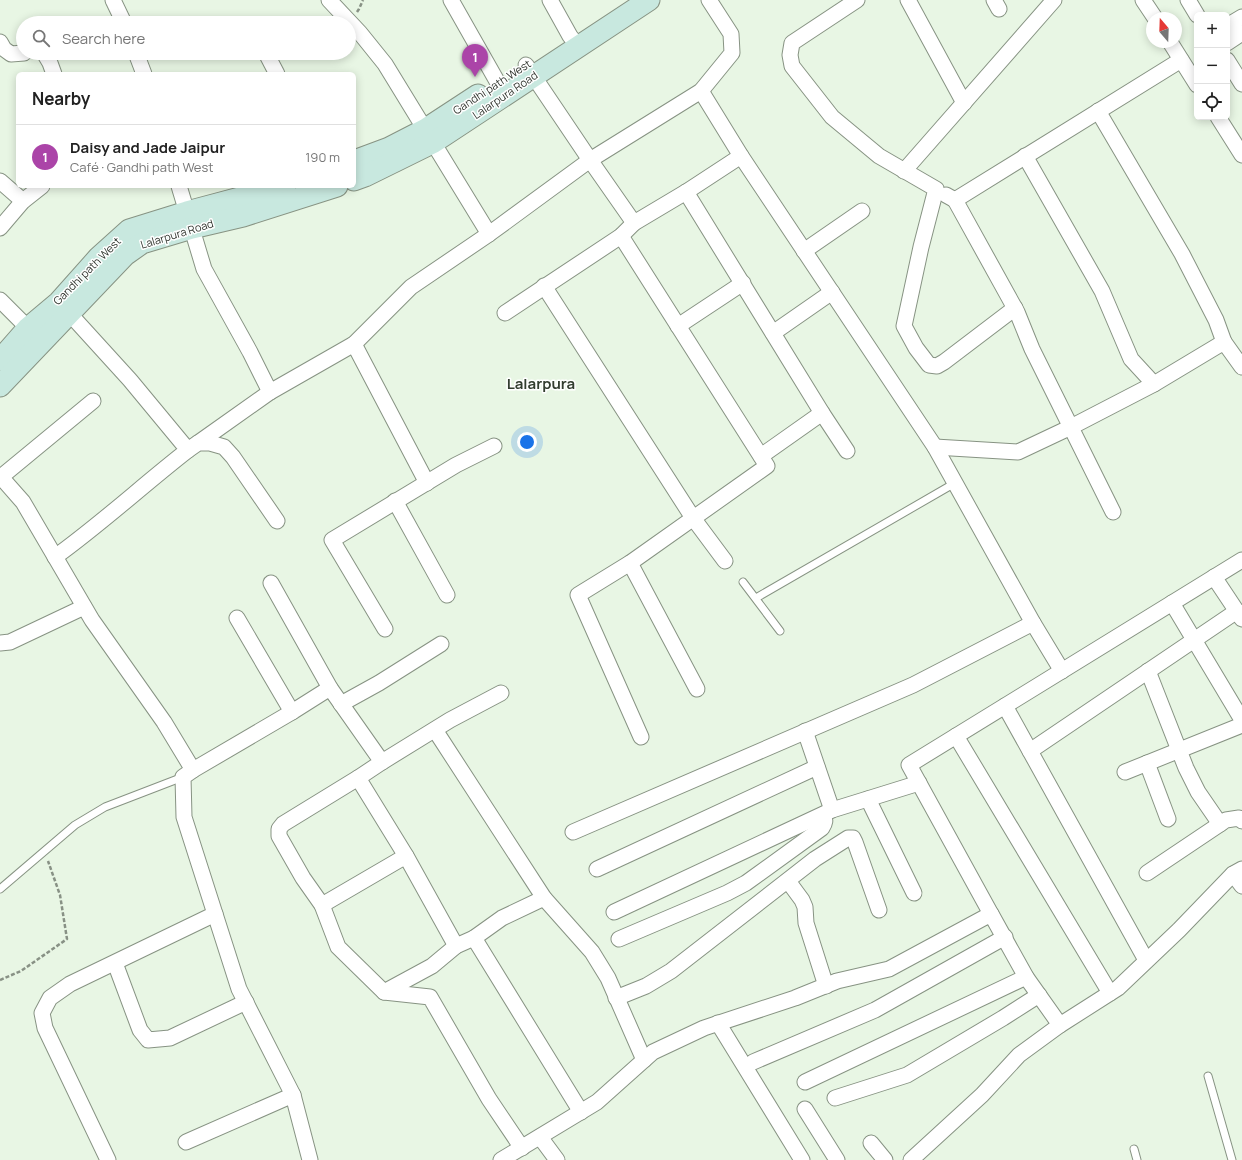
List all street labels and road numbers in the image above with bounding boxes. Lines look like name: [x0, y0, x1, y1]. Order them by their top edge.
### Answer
street label: Gandhi path West: [450, 56, 534, 117]
street label: Lalarpura Road: [469, 67, 540, 122]
street label: Lalarpura Road: [139, 215, 215, 252]
street label: Gandhi path West: [49, 233, 124, 308]

